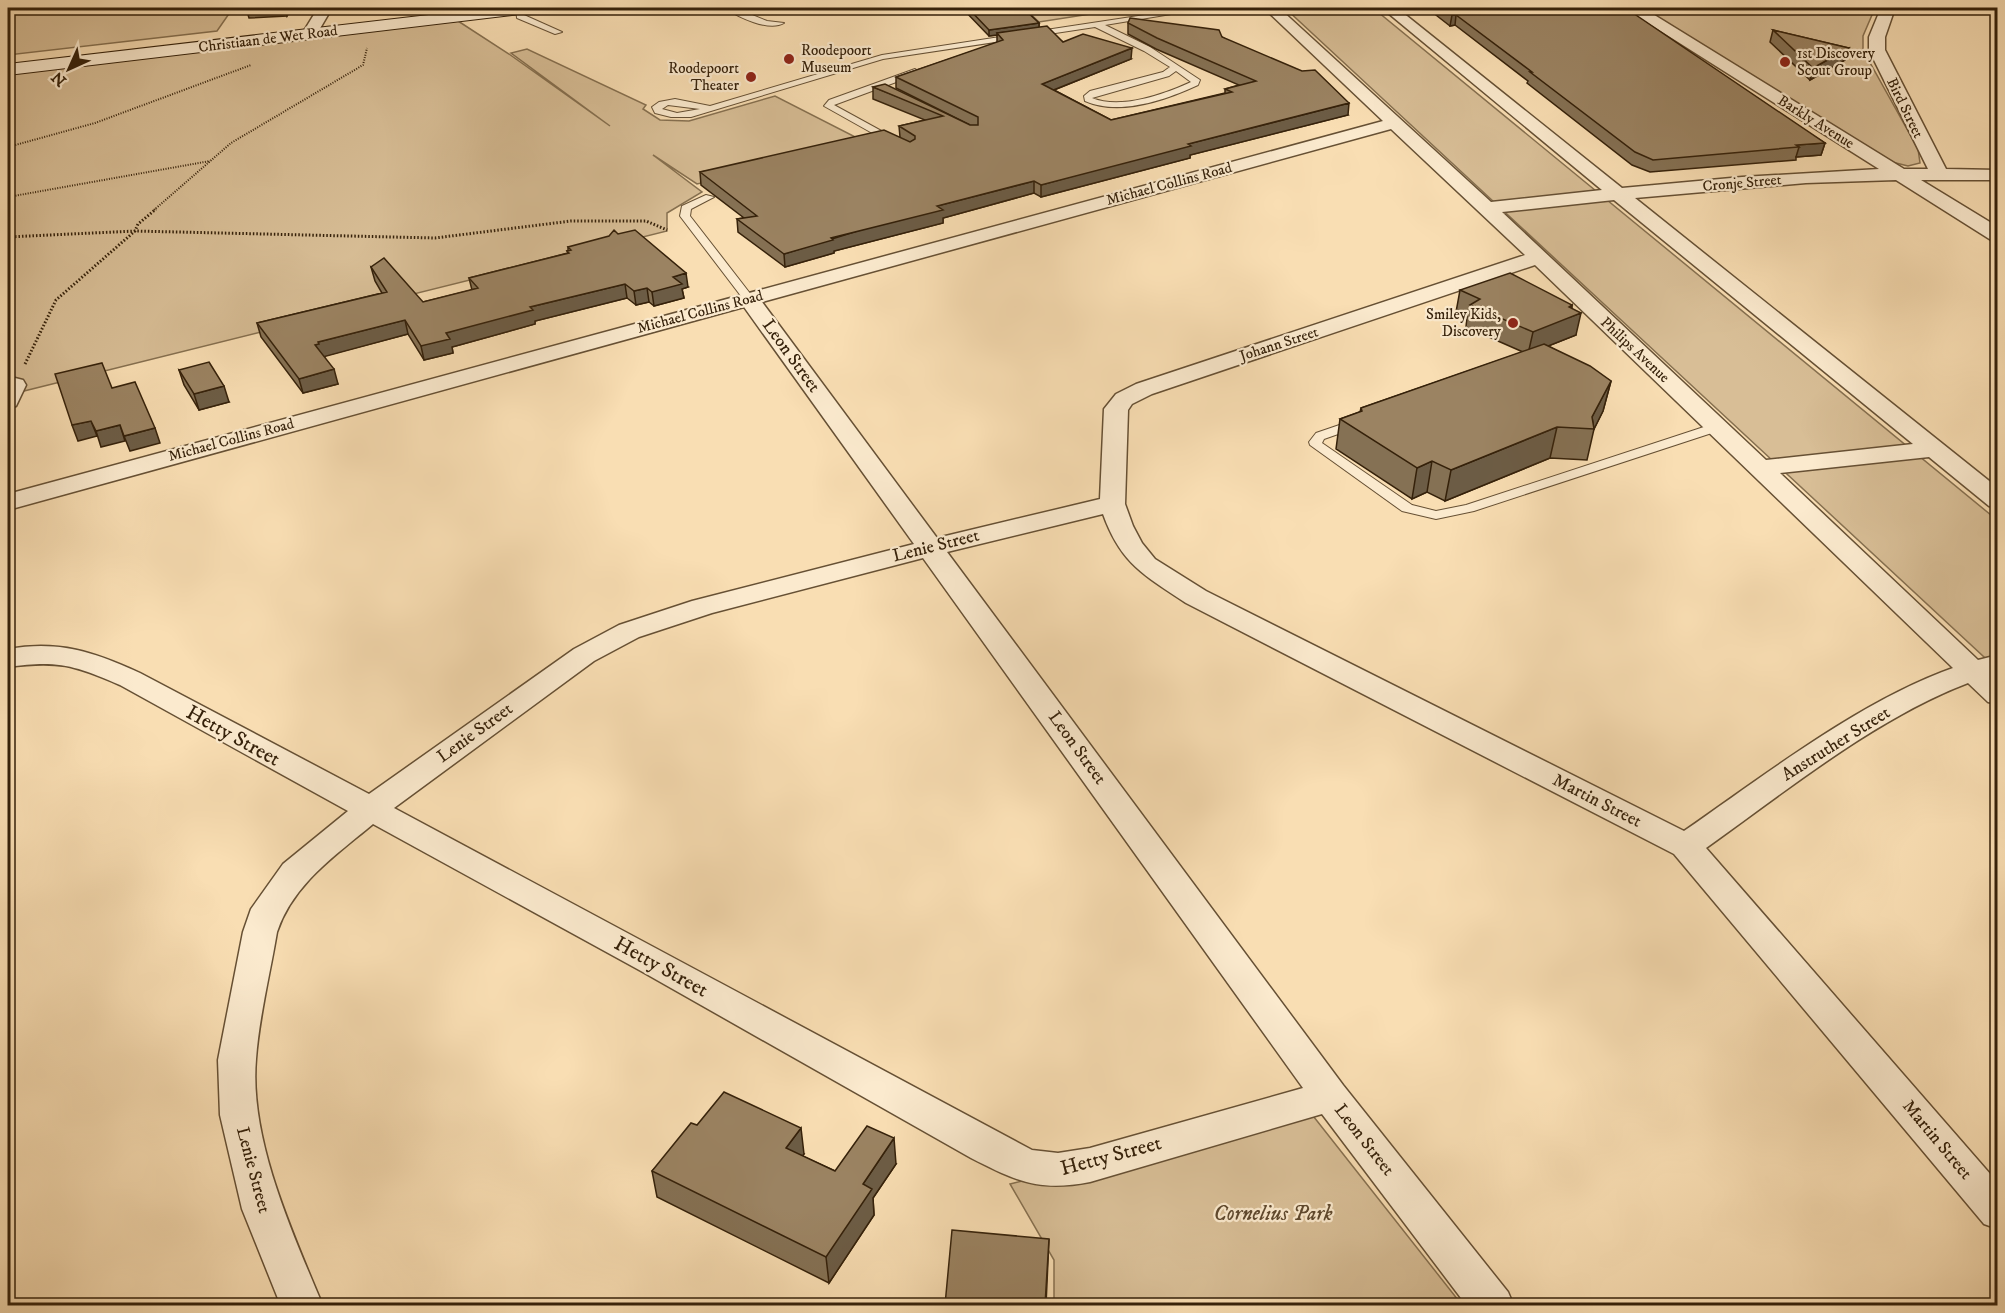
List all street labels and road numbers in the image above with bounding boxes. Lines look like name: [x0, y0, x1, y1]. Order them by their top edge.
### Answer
street label: Christiaan de Wet Road: [197, 21, 339, 57]
street label: Bird Street: [1882, 75, 1928, 142]
street label: Barkly Avenue: [1774, 91, 1858, 153]
street label: Michael Collins Road: [1104, 158, 1234, 210]
street label: Cronje Street: [1702, 170, 1782, 196]
street label: Michael Collins Road: [635, 286, 765, 338]
street label: Philips Avenue: [1596, 313, 1674, 387]
street label: Leon Street: [757, 315, 825, 397]
street label: Johann Street: [1235, 322, 1321, 366]
street label: Michael Collins Road: [166, 414, 296, 466]
street label: Lenie Street: [890, 525, 982, 567]
street label: Lenie Street: [433, 698, 517, 768]
street label: Hetty Street: [181, 700, 285, 773]
street label: Anstruther Street: [1778, 702, 1895, 786]
street label: Leon Street: [1043, 707, 1111, 789]
street label: Martin Street: [1549, 769, 1645, 833]
street label: Hetty Street: [609, 931, 713, 1004]
street label: Martin Street: [1897, 1096, 1977, 1184]
street label: Leon Street: [1329, 1100, 1399, 1180]
street label: Lenie Street: [231, 1124, 275, 1216]
street label: Hetty Street: [1058, 1130, 1165, 1182]

